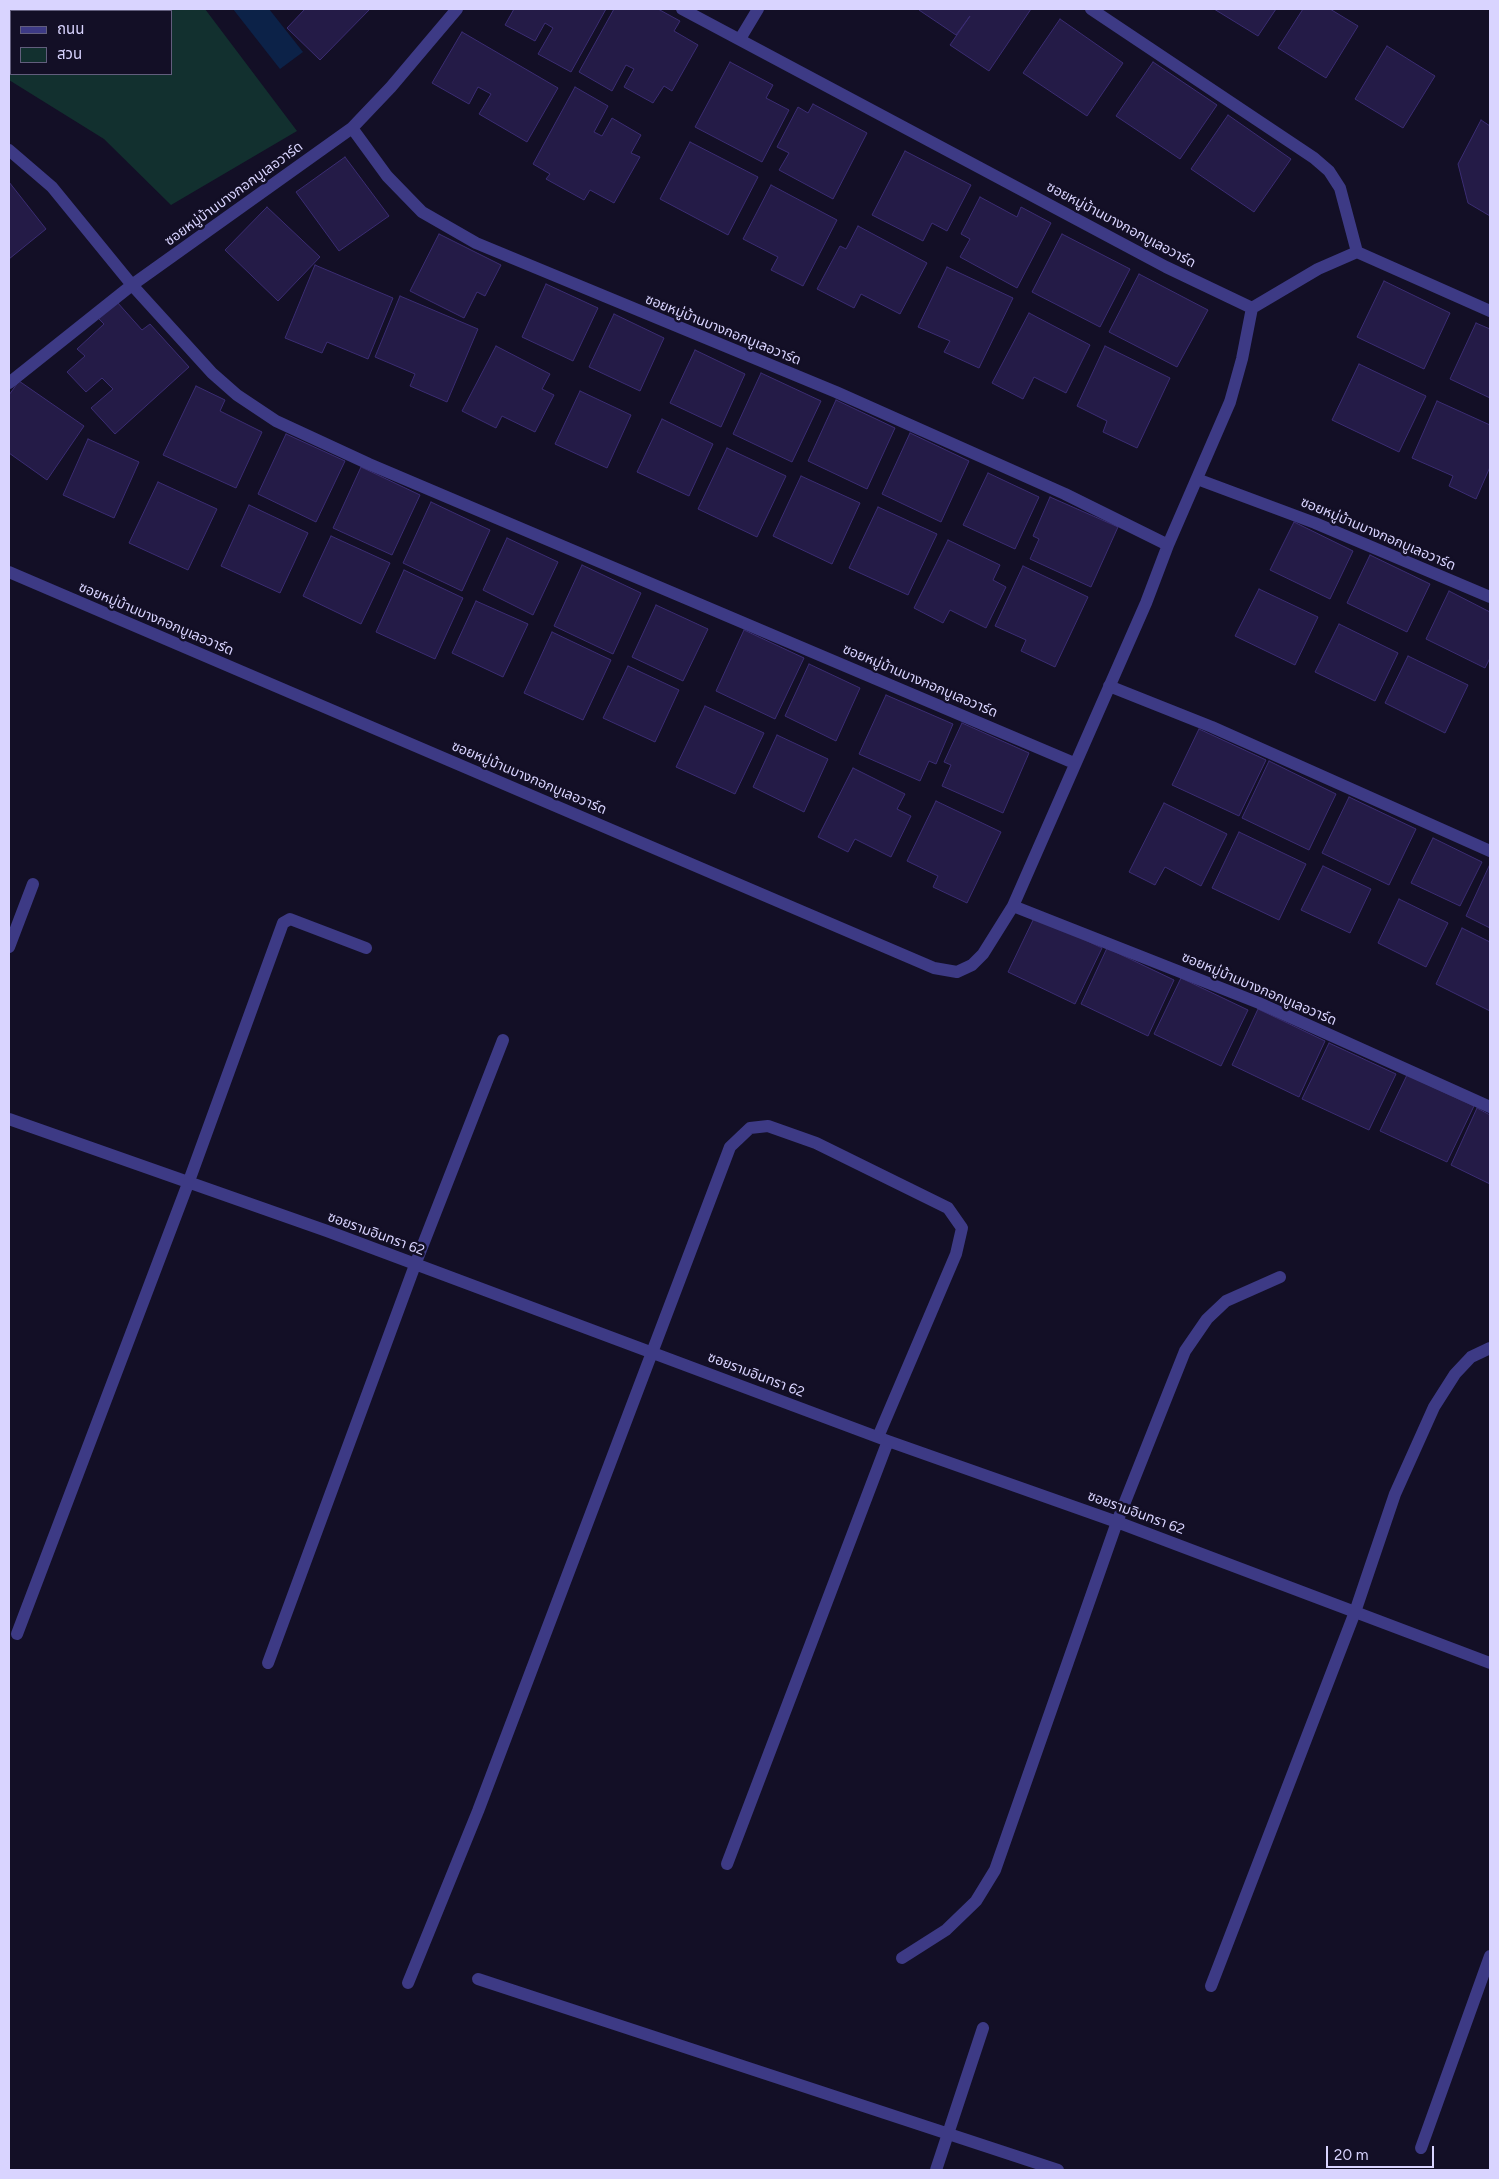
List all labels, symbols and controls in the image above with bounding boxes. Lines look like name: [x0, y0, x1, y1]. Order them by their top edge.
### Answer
legend: [10, 10, 172, 75]
text: ถนน: [57, 20, 84, 38]
text: สวน: [57, 45, 82, 63]
street label: ซอยหมู่บ้านบางกอกบูเลอวาร์ด: [162, 138, 306, 250]
street label: ซอยหมู่บ้านบางกอกบูเลอวาร์ด: [1043, 178, 1199, 272]
street label: ซอยหมู่บ้านบางกอกบูเลอวาร์ด: [643, 291, 803, 369]
street label: ซอยหมู่บ้านบางกอกบูเลอวาร์ด: [1298, 494, 1458, 574]
street label: ซอยหมู่บ้านบางกอกบูเลอวาร์ด: [76, 579, 236, 659]
street label: ซอยหมู่บ้านบางกอกบูเลอวาร์ด: [840, 641, 1000, 721]
street label: ซอยหมู่บ้านบางกอกบูเลอวาร์ด: [449, 738, 609, 818]
street label: ซอยหมู่บ้านบางกอกบูเลอวาร์ด: [1179, 949, 1339, 1029]
street label: ซอยรามอินทรา 62: [325, 1209, 427, 1259]
street label: ซอยรามอินทรา 62: [705, 1349, 807, 1401]
street label: ซอยรามอินทรา 62: [1085, 1488, 1187, 1538]
scale bar: [1329, 2136, 1436, 2168]
text: 20 m: [1334, 2146, 1368, 2164]

